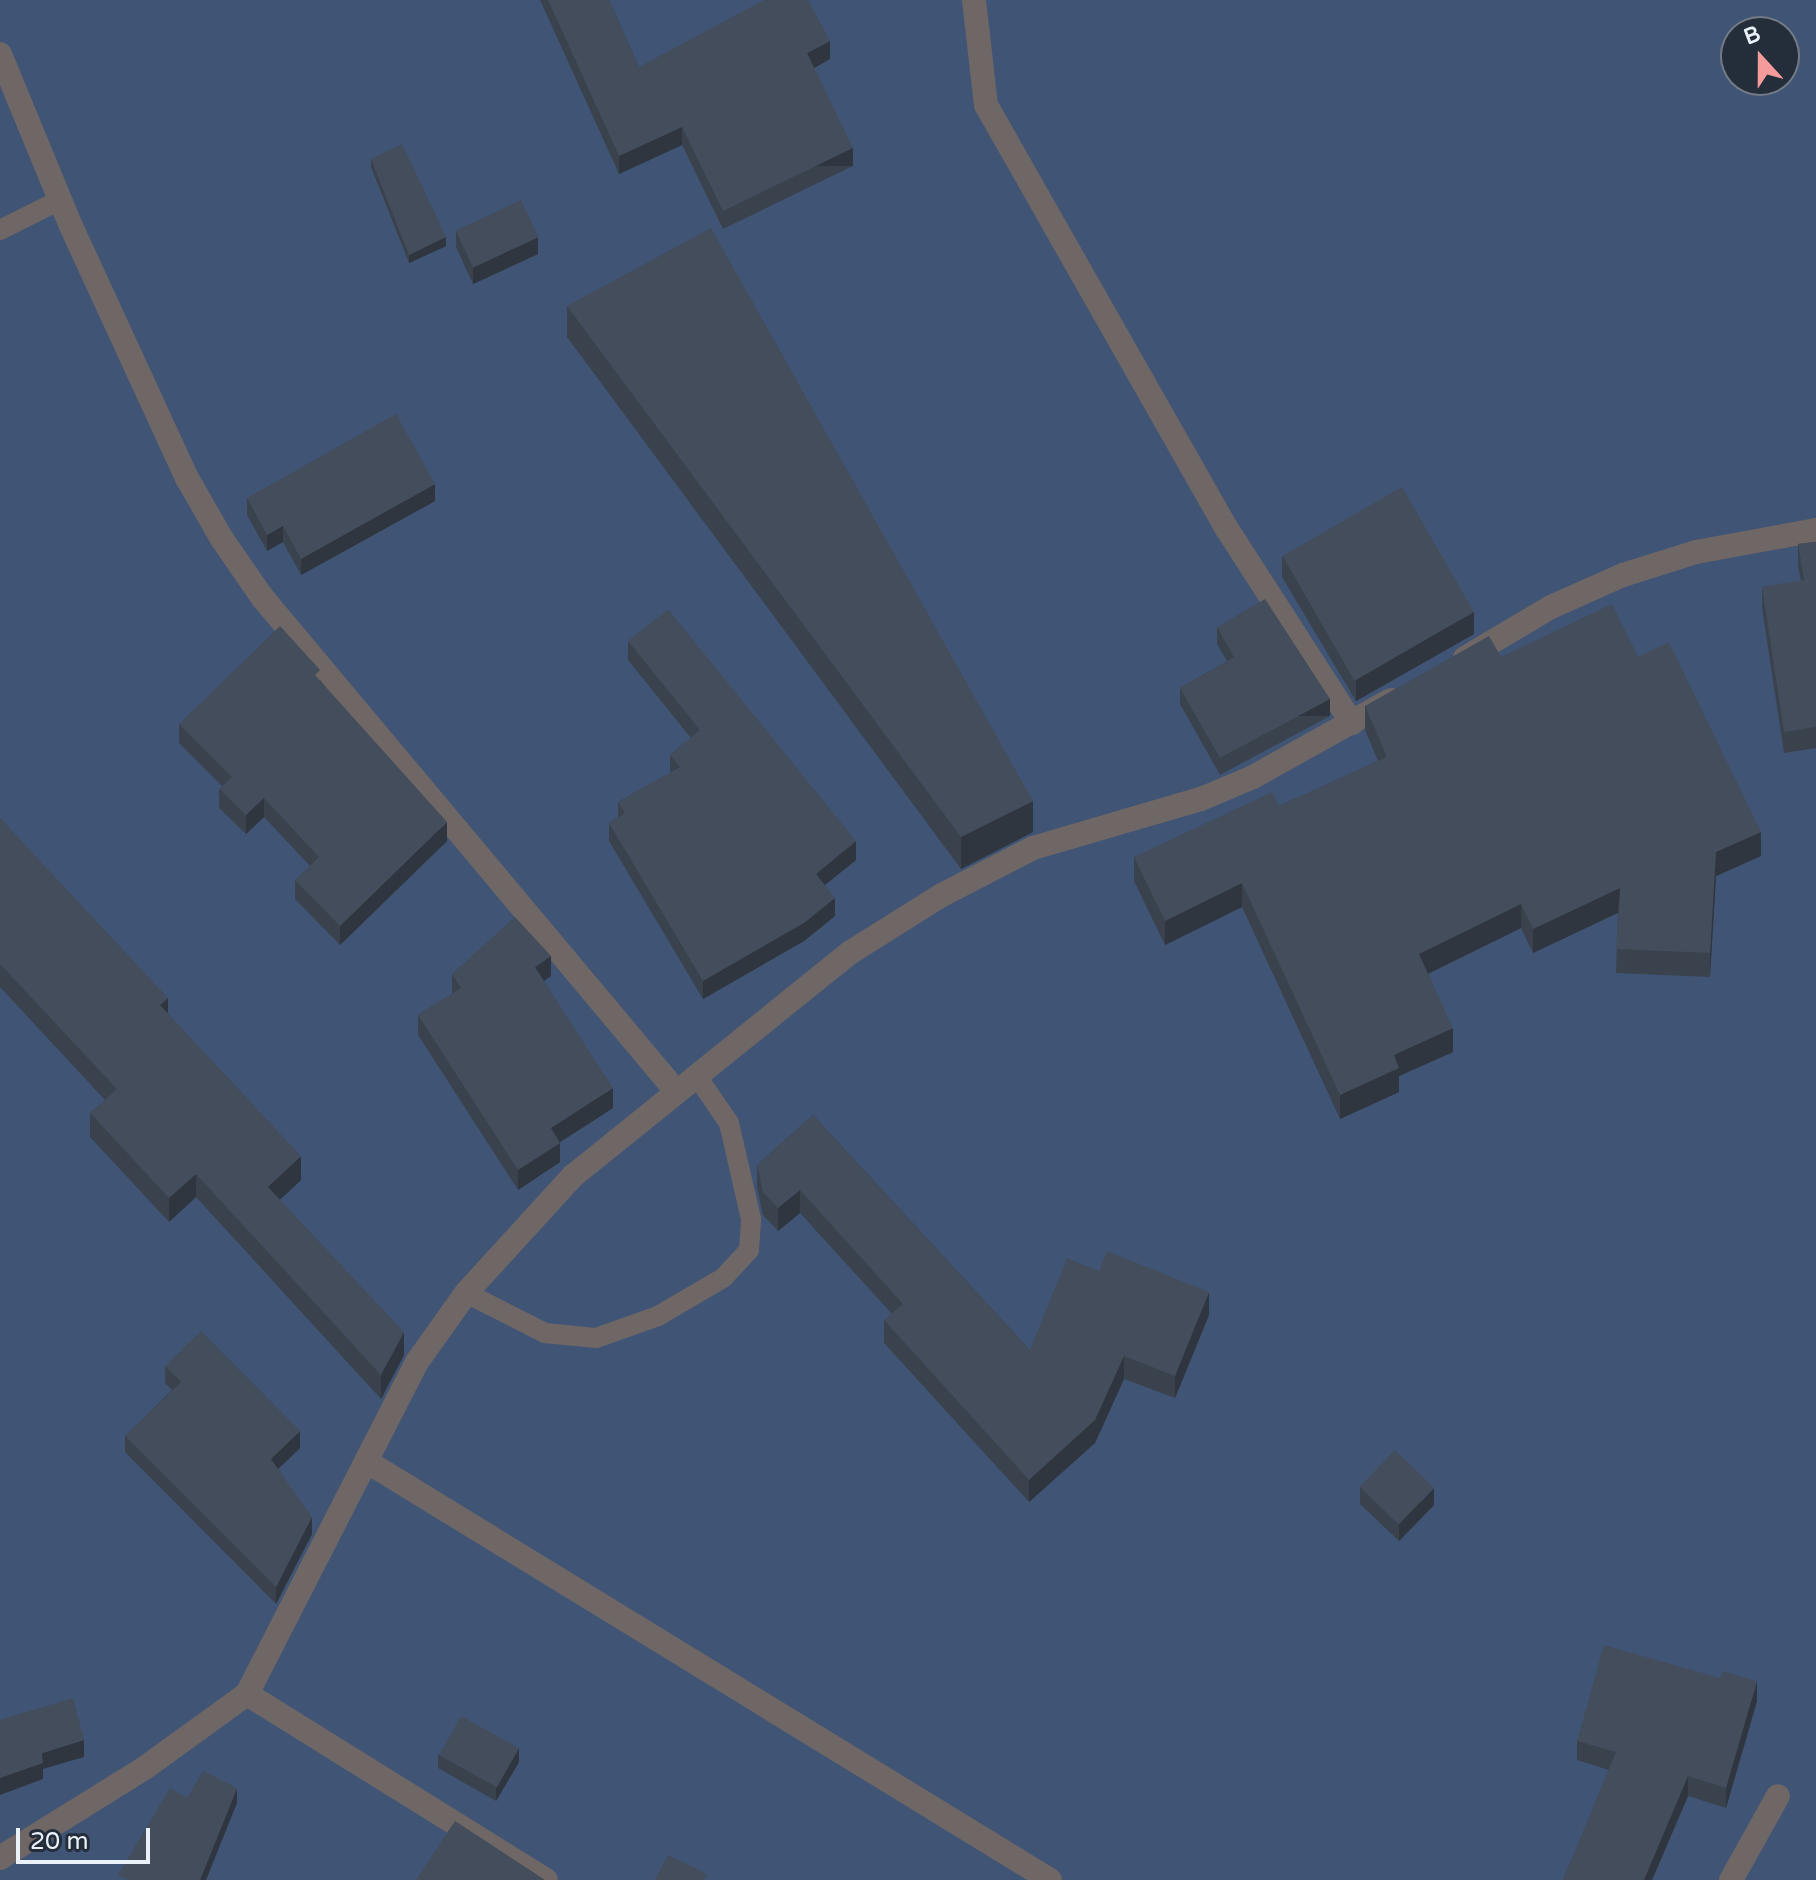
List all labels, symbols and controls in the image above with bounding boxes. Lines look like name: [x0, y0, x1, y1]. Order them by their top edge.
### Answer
north arrow: [1720, 16, 1800, 96]
text: B: [1740, 21, 1764, 50]
scale bar: [20, 1812, 154, 1862]
text: 20 m: [30, 1827, 88, 1856]

